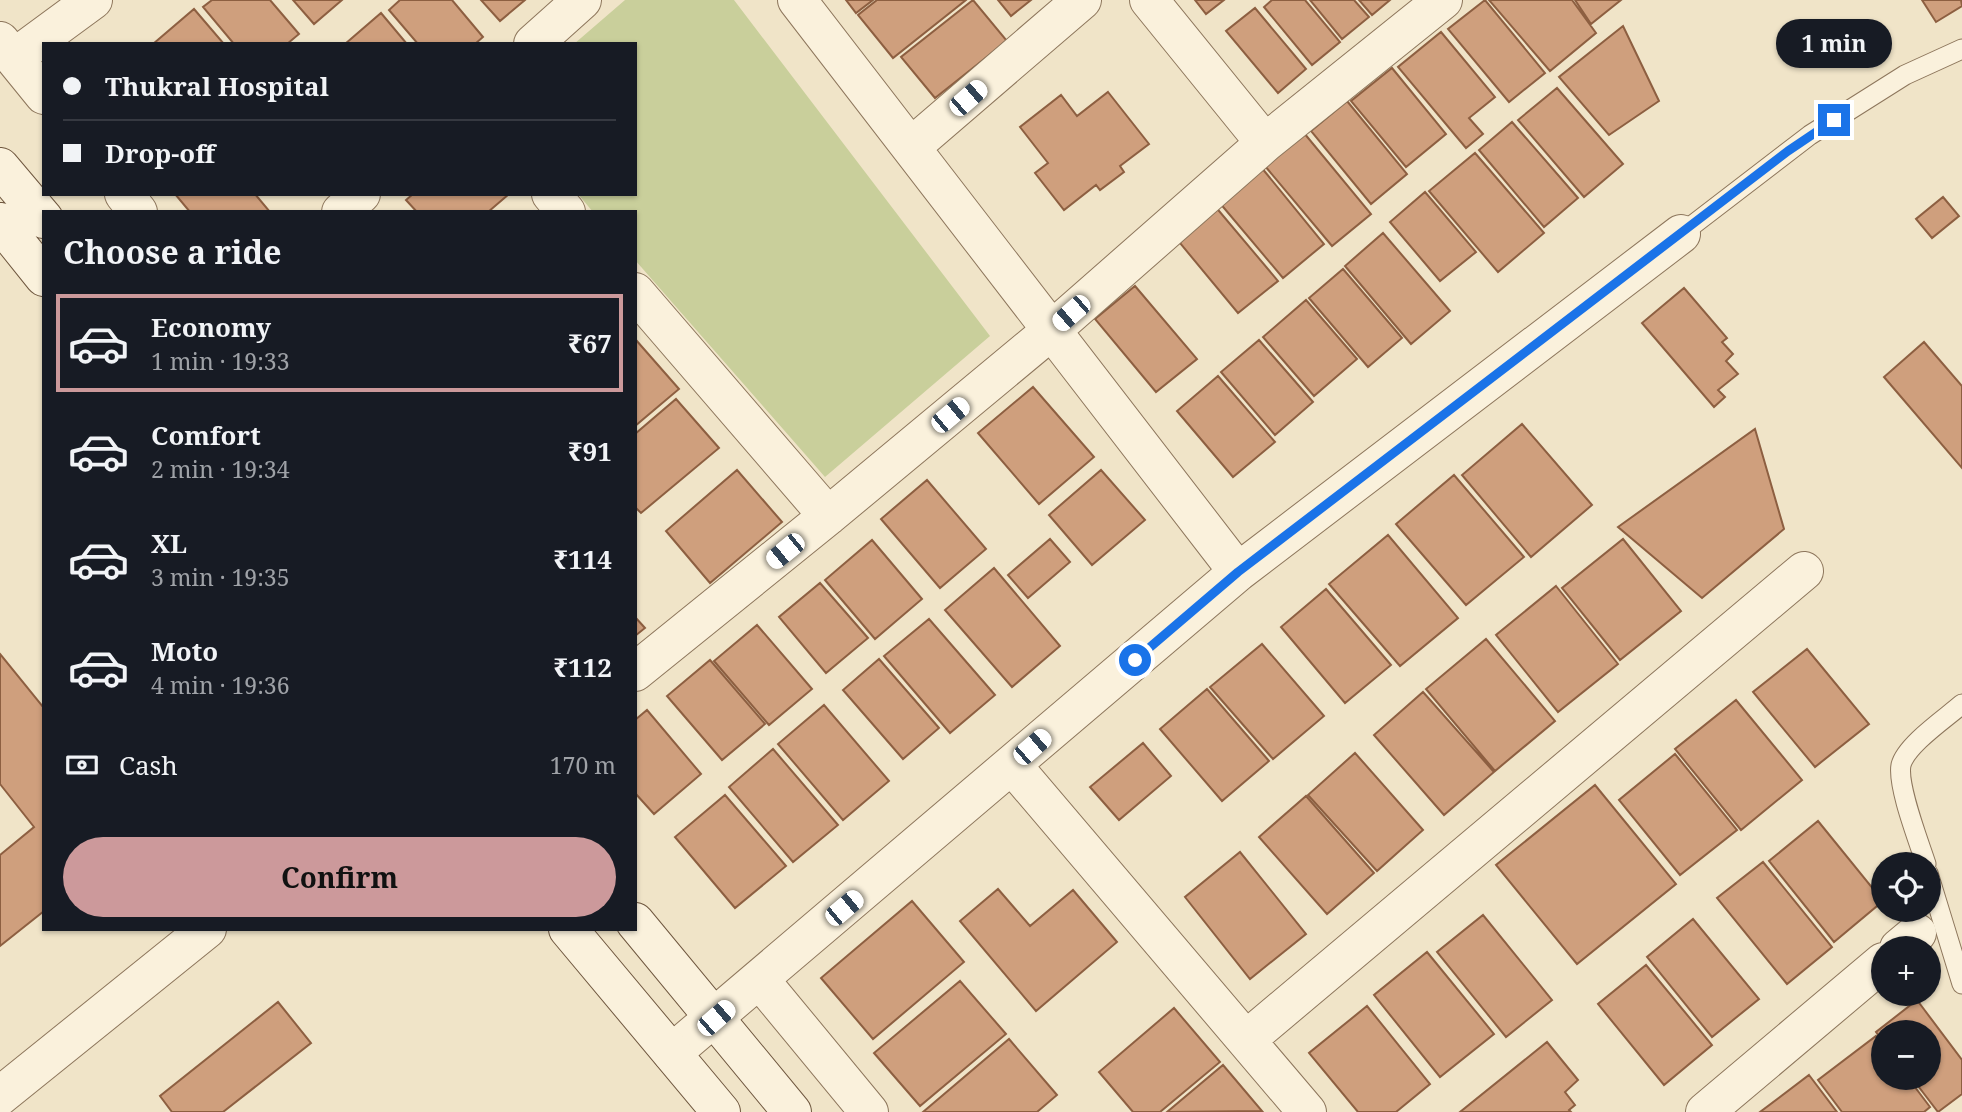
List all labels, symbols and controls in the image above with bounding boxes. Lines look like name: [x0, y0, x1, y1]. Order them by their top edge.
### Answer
callout: 1 min: [1776, 18, 1892, 68]
text: 1 min: [1801, 27, 1867, 59]
text: Thukral Hospital: [105, 68, 329, 104]
car: [946, 76, 991, 120]
route end: [1818, 104, 1850, 136]
text: Drop-off: [105, 135, 215, 171]
text: Choose a ride: [63, 230, 282, 273]
car: [1049, 291, 1094, 335]
text: Economy: [151, 309, 271, 345]
icon: car: [67, 312, 130, 375]
text: ₹67: [568, 325, 612, 361]
text: 1 min · 19:33: [151, 345, 289, 377]
car: [928, 393, 973, 437]
text: Comfort: [151, 417, 261, 453]
icon: car: [67, 420, 130, 483]
text: ₹91: [568, 433, 612, 469]
text: 2 min · 19:34: [151, 453, 289, 485]
text: XL: [151, 525, 187, 561]
icon: car: [67, 528, 130, 591]
car: [763, 530, 808, 572]
text: ₹114: [553, 541, 612, 577]
text: 3 min · 19:35: [151, 561, 289, 593]
text: Moto: [151, 633, 218, 669]
icon: car: [67, 636, 130, 699]
route start: [1119, 644, 1151, 676]
text: ₹112: [553, 649, 612, 685]
text: 4 min · 19:36: [151, 669, 289, 701]
car: [1010, 725, 1055, 769]
icon: cash: [63, 746, 101, 784]
text: Cash: [119, 747, 178, 783]
text: 170 m: [550, 749, 616, 781]
button: Confirm: [63, 837, 616, 917]
map controls: [1871, 852, 1941, 1090]
button: locate: [1871, 852, 1941, 922]
car: [822, 886, 867, 930]
button: +: [1871, 936, 1941, 1006]
car: [694, 996, 739, 1040]
button: −: [1871, 1020, 1941, 1090]

